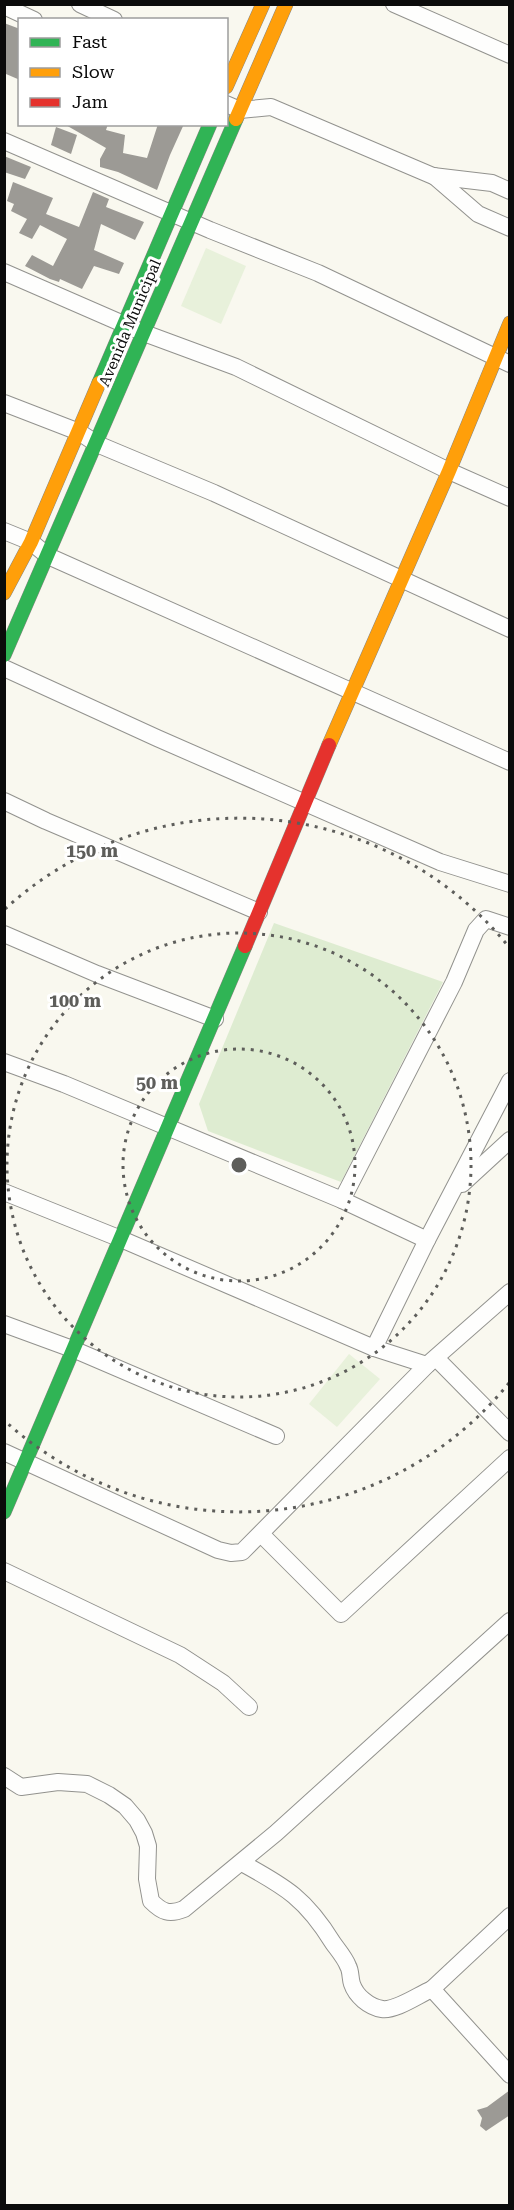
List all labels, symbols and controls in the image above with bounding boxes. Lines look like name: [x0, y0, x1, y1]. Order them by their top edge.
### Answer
legend: [18, 18, 228, 126]
text: Fast: [72, 31, 107, 52]
text: Slow: [72, 61, 114, 82]
text: Jam: [72, 91, 108, 112]
street label: Avenida Municipal: [95, 256, 165, 389]
text: 150 m: [66, 840, 119, 861]
text: 100 m: [49, 990, 102, 1011]
text: 50 m: [136, 1072, 179, 1093]
centre of rings: [229, 1155, 249, 1175]

